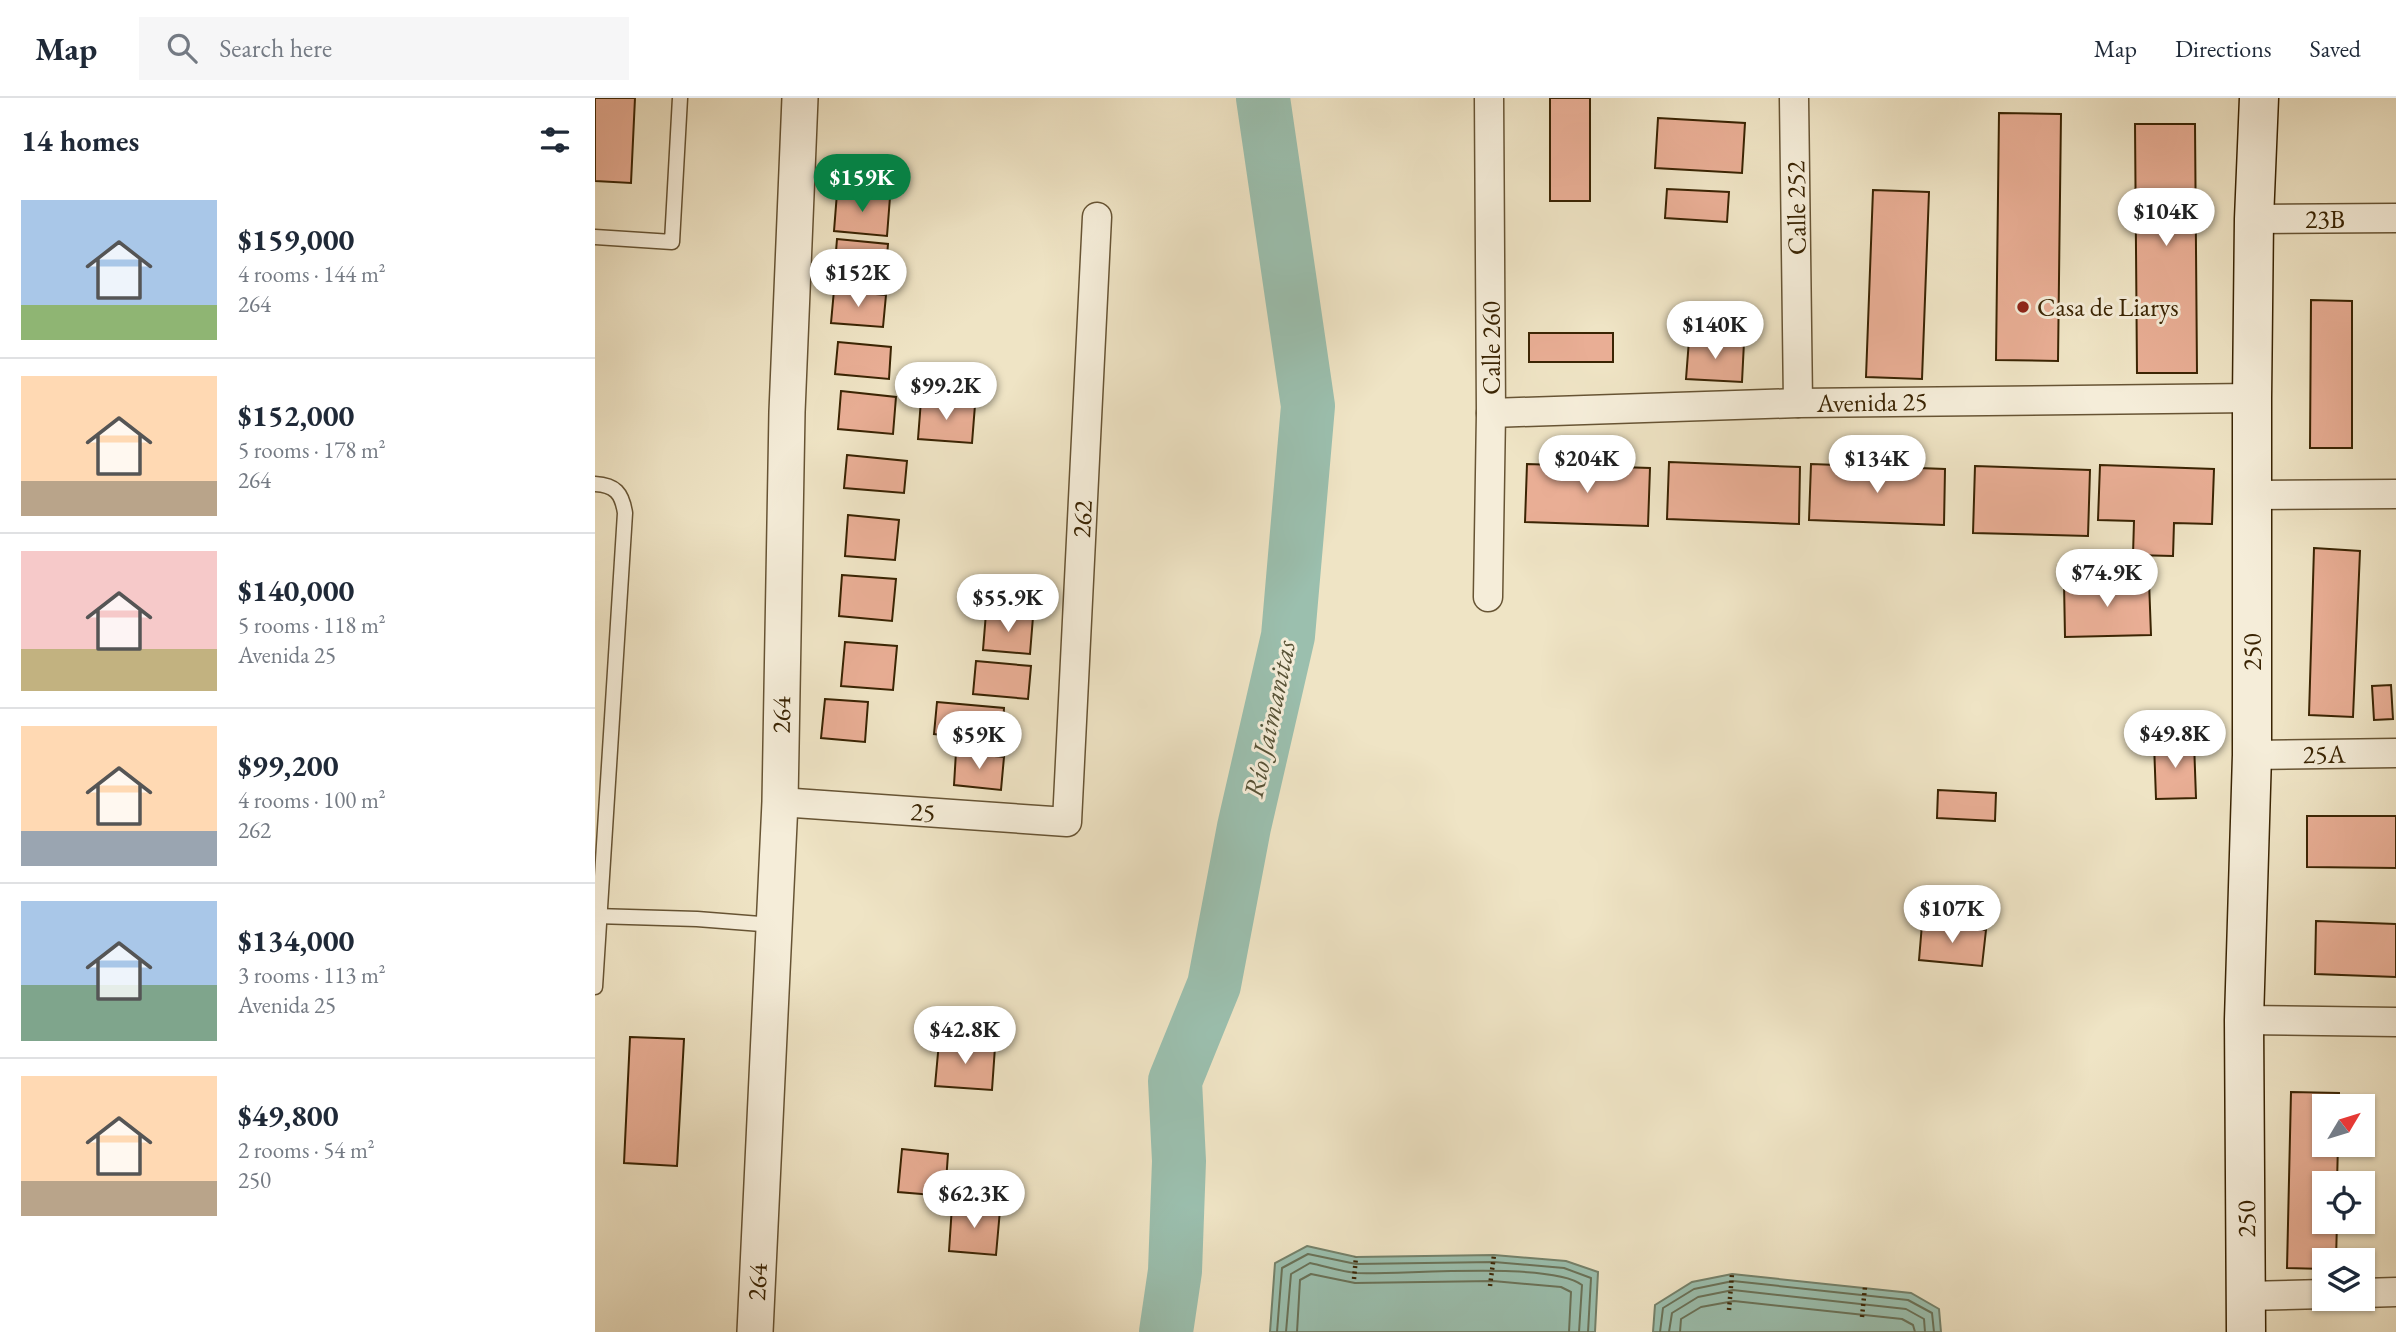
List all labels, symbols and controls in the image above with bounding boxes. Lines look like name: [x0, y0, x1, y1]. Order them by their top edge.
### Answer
search box: [139, 17, 629, 80]
text: Map: [35, 27, 97, 70]
icon: search: [163, 29, 201, 67]
text: Search here: [219, 31, 332, 65]
text: Map: [2094, 33, 2137, 64]
text: Directions: [2175, 33, 2272, 64]
text: Saved: [2310, 33, 2361, 64]
text: 14 homes: [21, 121, 139, 160]
icon: filters: [536, 121, 574, 159]
pin: $159K: [813, 155, 911, 214]
street label: Calle 252: [1778, 160, 1814, 255]
text: $159K: [830, 162, 894, 192]
pin: $104K: [2117, 188, 2215, 248]
text: $104K: [2134, 196, 2198, 226]
street label: 23B: [2305, 202, 2345, 236]
text: $159,000: [238, 220, 354, 259]
icon: home: [77, 228, 161, 312]
pin: $152K: [809, 250, 907, 309]
text: $152K: [826, 257, 890, 287]
text: 4 rooms · 144 m²: [238, 259, 386, 289]
text: 264: [238, 289, 271, 319]
place label: Casa de Liarys: [2037, 290, 2179, 324]
marker: Casa de Liarys: [2015, 299, 2031, 315]
street label: Calle 260: [1474, 301, 1508, 395]
pin: $140K: [1666, 302, 1764, 361]
text: $140K: [1683, 309, 1747, 339]
pin: $99.2K: [889, 362, 1003, 422]
text: $99.2K: [911, 370, 981, 400]
street label: Avenida 25: [1815, 384, 1928, 420]
text: $152,000: [238, 396, 354, 435]
icon: home: [77, 404, 161, 488]
text: 5 rooms · 178 m²: [238, 435, 386, 465]
pin: $204K: [1538, 436, 1636, 495]
pin: $134K: [1828, 436, 1926, 495]
text: $204K: [1555, 443, 1619, 473]
text: $134K: [1845, 443, 1909, 473]
text: 264: [238, 465, 271, 495]
street label: 262: [1064, 499, 1100, 539]
pin: $74.9K: [2050, 550, 2164, 609]
text: $74.9K: [2072, 557, 2142, 587]
text: $140,000: [238, 571, 354, 610]
pin: $55.9K: [951, 574, 1065, 634]
icon: home: [77, 579, 161, 663]
text: $55.9K: [973, 582, 1043, 612]
text: 5 rooms · 118 m²: [238, 610, 386, 640]
street label: 250: [2235, 633, 2269, 671]
water label: Río Jaimanitas: [1235, 637, 1303, 801]
text: Avenida 25: [238, 640, 336, 670]
street label: 264: [764, 695, 798, 734]
pin: $49.8K: [2118, 710, 2232, 770]
pin: $59K: [938, 712, 1020, 771]
text: $49.8K: [2140, 718, 2210, 748]
text: $59K: [953, 719, 1005, 749]
street label: 25A: [2302, 737, 2347, 771]
text: $99,200: [238, 746, 339, 785]
icon: home: [77, 754, 161, 838]
text: 4 rooms · 100 m²: [238, 785, 386, 815]
street label: 25: [909, 794, 937, 830]
text: 262: [238, 815, 271, 845]
pin: $107K: [1903, 886, 2001, 945]
text: $107K: [1920, 893, 1984, 923]
text: $134,000: [238, 921, 354, 960]
icon: home: [77, 929, 161, 1013]
text: 3 rooms · 113 m²: [238, 960, 386, 990]
text: Avenida 25: [238, 990, 336, 1020]
pin: $42.8K: [908, 1006, 1022, 1066]
text: $42.8K: [930, 1014, 1000, 1044]
north arrow: [2312, 1094, 2375, 1157]
map controls: [2312, 1094, 2375, 1311]
text: $49,800: [238, 1096, 339, 1135]
icon: home: [77, 1104, 161, 1188]
text: 2 rooms · 54 m²: [238, 1135, 375, 1165]
text: 250: [238, 1165, 271, 1195]
pin: $62.3K: [917, 1170, 1031, 1230]
button: locate: [2312, 1171, 2375, 1234]
text: $62.3K: [939, 1178, 1009, 1208]
street label: 250: [2229, 1200, 2263, 1238]
button: layers: [2312, 1248, 2375, 1311]
street label: 264: [739, 1262, 775, 1302]

